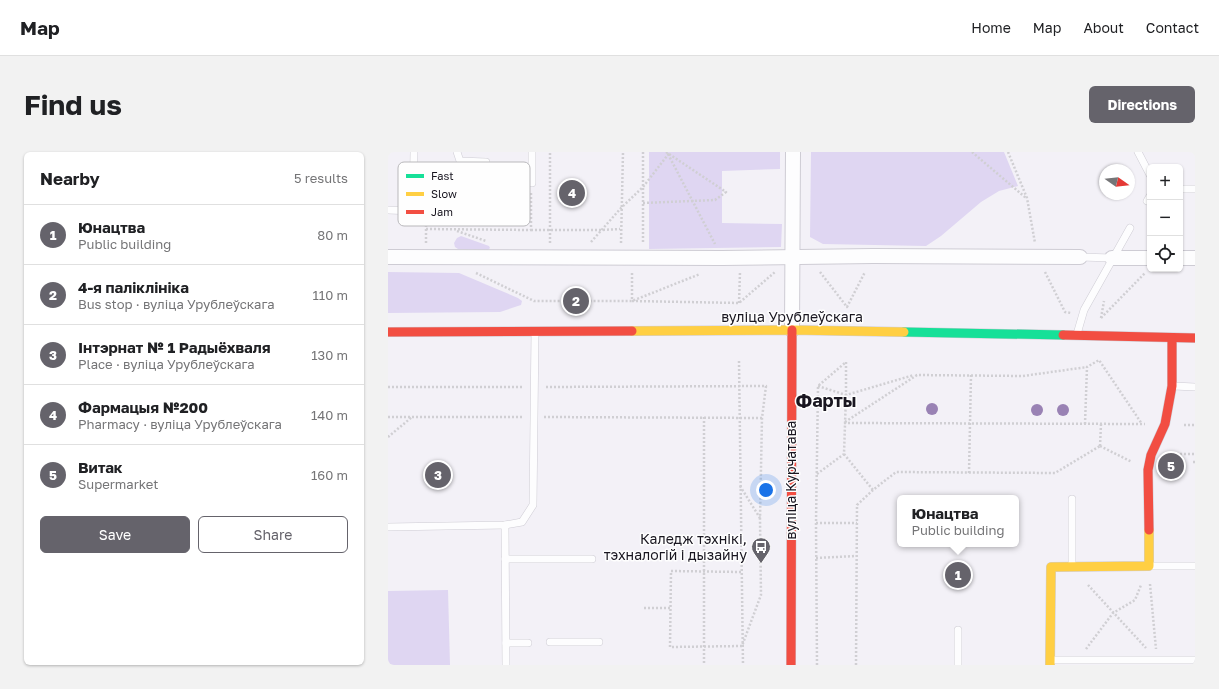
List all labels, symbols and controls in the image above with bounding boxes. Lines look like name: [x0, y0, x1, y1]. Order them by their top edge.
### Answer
text: Map: [20, 16, 60, 39]
text: Home: [971, 19, 1011, 36]
text: Map: [1033, 19, 1061, 36]
text: About: [1083, 19, 1124, 36]
text: Contact: [1146, 19, 1199, 36]
button: Directions: [1089, 86, 1195, 123]
text: Find us: [24, 88, 122, 121]
legend: [398, 162, 530, 226]
north arrow: [1099, 164, 1135, 200]
map controls: [1147, 164, 1183, 272]
button: +: [1147, 164, 1183, 200]
text: Nearby: [40, 168, 100, 189]
text: Fast: [431, 169, 454, 182]
text: 5 results: [294, 170, 348, 186]
pin: 4: [559, 178, 585, 208]
text: Slow: [431, 187, 457, 200]
button: −: [1147, 200, 1183, 236]
text: Jam: [431, 205, 453, 218]
text: Юнацтва: [78, 218, 145, 236]
text: 1: [50, 227, 56, 243]
text: 80 m: [317, 227, 348, 243]
text: Public building: [78, 236, 171, 252]
button: locate: [1147, 236, 1183, 272]
text: 4-я паліклініка: [78, 278, 189, 296]
pin: 2: [563, 286, 589, 316]
text: 2: [49, 287, 57, 303]
text: 110 m: [313, 287, 348, 303]
text: Bus stop · вуліца Урублеўскага: [78, 296, 275, 312]
street label: вуліца Урублеўскага: [721, 308, 863, 325]
text: Інтэрнат № 1 Радыёхваля: [78, 338, 271, 356]
text: 3: [49, 347, 57, 363]
text: 130 m: [311, 347, 348, 363]
text: Place · вуліца Урублеўскага: [78, 356, 255, 372]
district label: Фарты: [795, 389, 857, 411]
text: Фармацыя №200: [78, 398, 208, 416]
text: 4: [49, 407, 57, 423]
text: 140 m: [311, 407, 348, 423]
text: Pharmacy · вуліца Урублеўскага: [78, 416, 282, 432]
street label: вуліца Курчатава: [782, 421, 799, 539]
pin: 5: [1158, 451, 1184, 481]
text: Витак: [78, 458, 123, 476]
pin: 3: [425, 460, 451, 490]
text: 5: [49, 467, 57, 483]
text: 160 m: [311, 467, 348, 483]
text: Supermarket: [78, 476, 159, 492]
your location: [756, 480, 776, 500]
popup: [897, 495, 1019, 547]
text: Юнацтва: [911, 504, 979, 522]
button: Save: [40, 516, 190, 553]
button: Share: [198, 516, 348, 553]
text: Public building: [911, 522, 1005, 538]
place label: Каледж тэхнікі, тэхналогій і дызайну: [604, 530, 747, 563]
bus stop icon: Каледж тэхнікі, тэхналогій і дызайну: [750, 536, 772, 564]
pin: 1: [945, 560, 971, 590]

